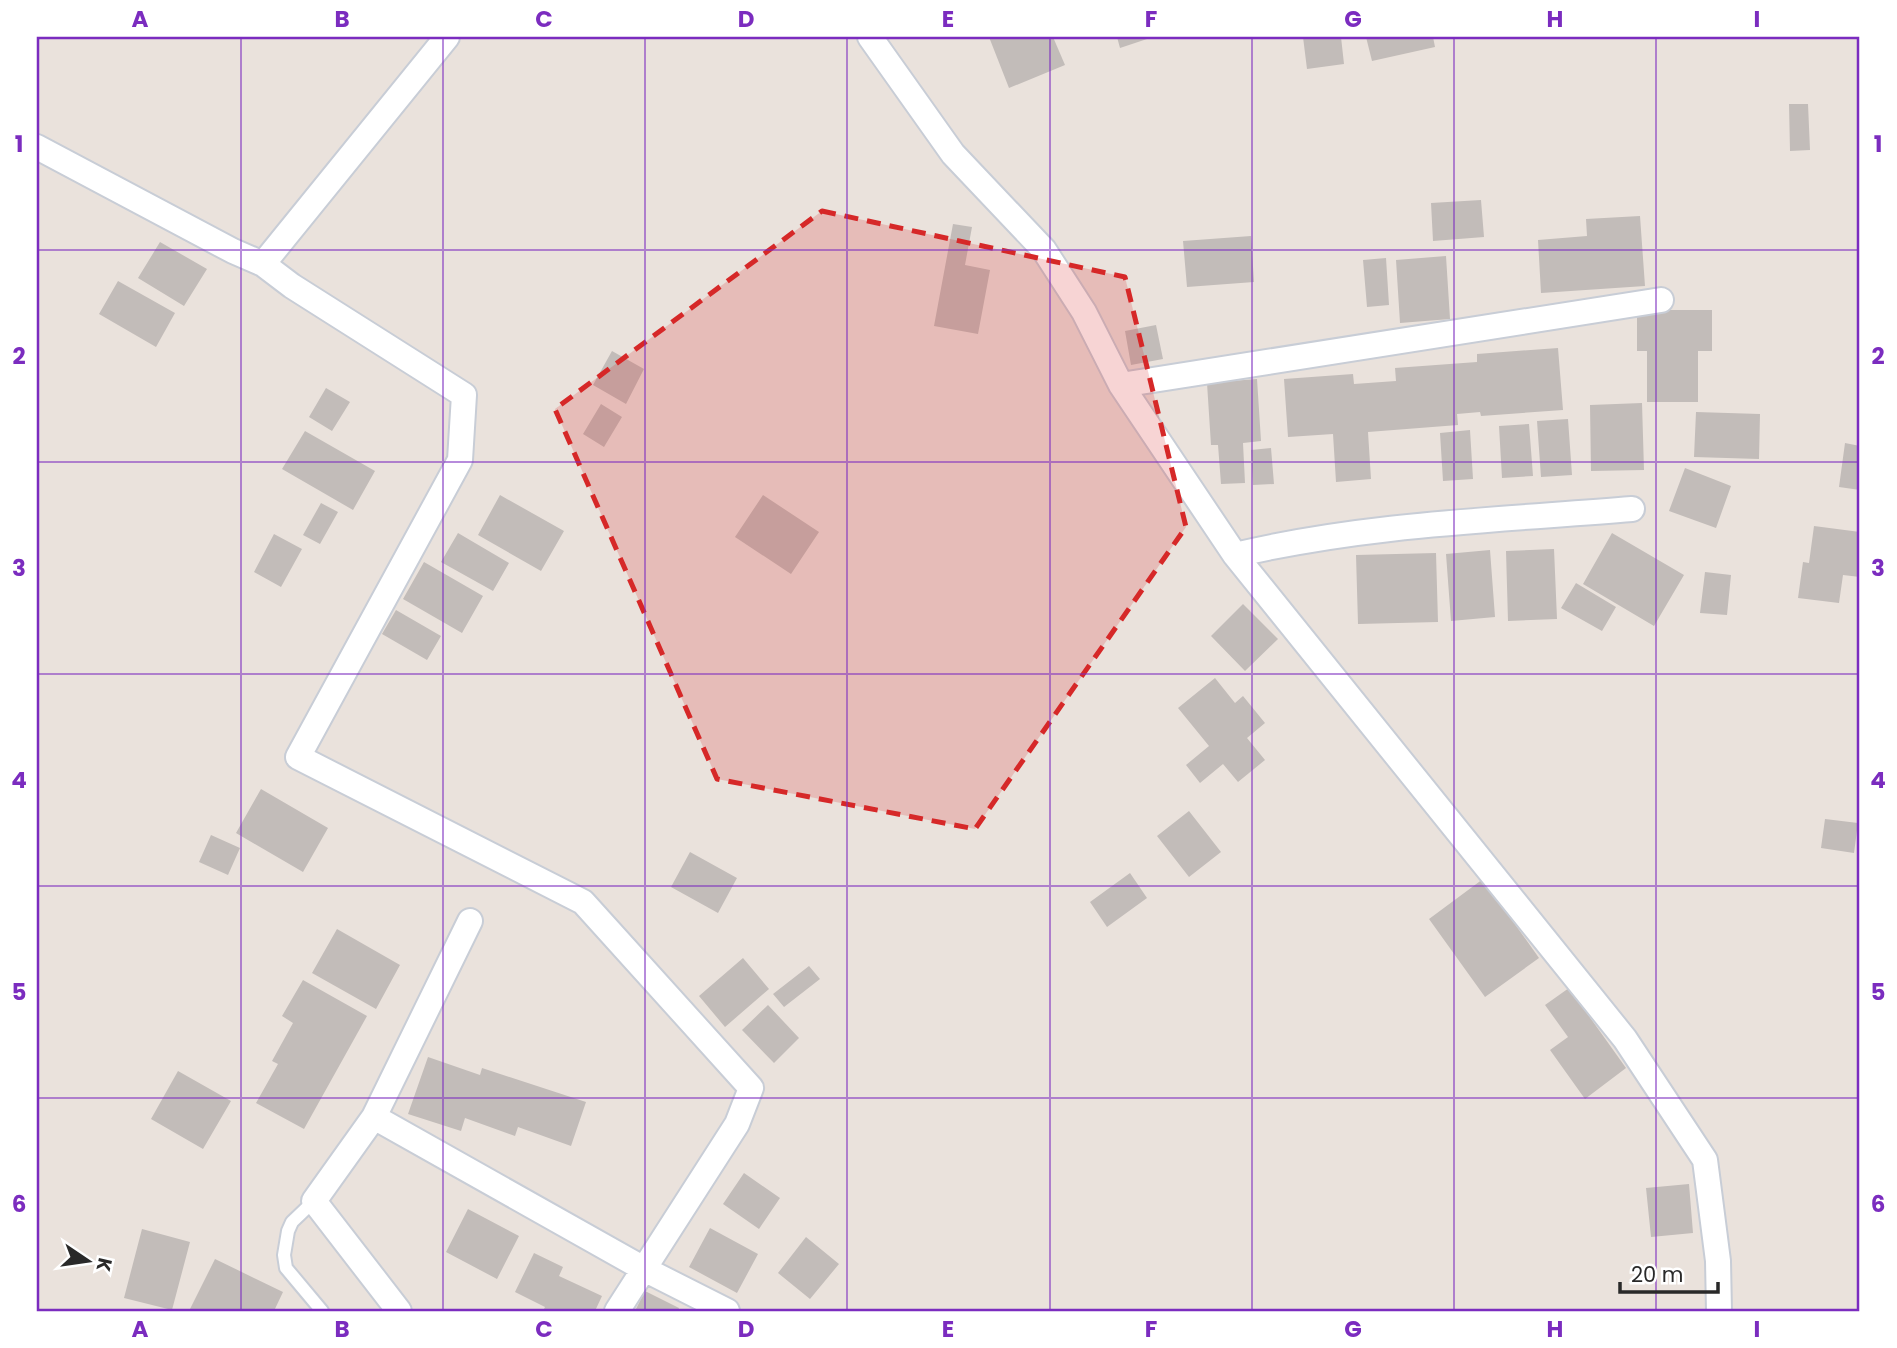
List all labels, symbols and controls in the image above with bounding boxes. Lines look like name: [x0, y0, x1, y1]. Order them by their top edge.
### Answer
text: A: [132, 3, 149, 35]
text: B: [334, 3, 350, 35]
text: C: [535, 3, 553, 35]
text: D: [738, 3, 754, 35]
text: E: [942, 3, 954, 35]
text: F: [1145, 3, 1157, 35]
text: G: [1344, 3, 1362, 35]
text: H: [1547, 3, 1563, 35]
text: I: [1754, 3, 1760, 35]
text: 1: [15, 128, 23, 160]
text: 1: [1874, 128, 1882, 160]
text: 2: [12, 340, 26, 372]
text: 2: [1871, 340, 1885, 372]
text: 3: [12, 552, 26, 584]
text: 3: [1871, 552, 1885, 584]
text: 4: [11, 764, 27, 796]
text: 4: [1870, 764, 1886, 796]
text: 5: [12, 976, 26, 1008]
text: 5: [1871, 976, 1885, 1008]
text: 6: [12, 1188, 26, 1220]
text: 6: [1871, 1188, 1885, 1220]
north arrow: [52, 1226, 122, 1296]
scale bar: [1620, 1250, 1718, 1294]
text: K: [89, 1255, 119, 1274]
text: 20 m: [1631, 1260, 1684, 1289]
text: A: [132, 1313, 149, 1345]
text: B: [334, 1313, 350, 1345]
text: C: [535, 1313, 553, 1345]
text: D: [738, 1313, 754, 1345]
text: E: [942, 1313, 954, 1345]
text: F: [1145, 1313, 1157, 1345]
text: G: [1344, 1313, 1362, 1345]
text: H: [1547, 1313, 1563, 1345]
text: I: [1754, 1313, 1760, 1345]

